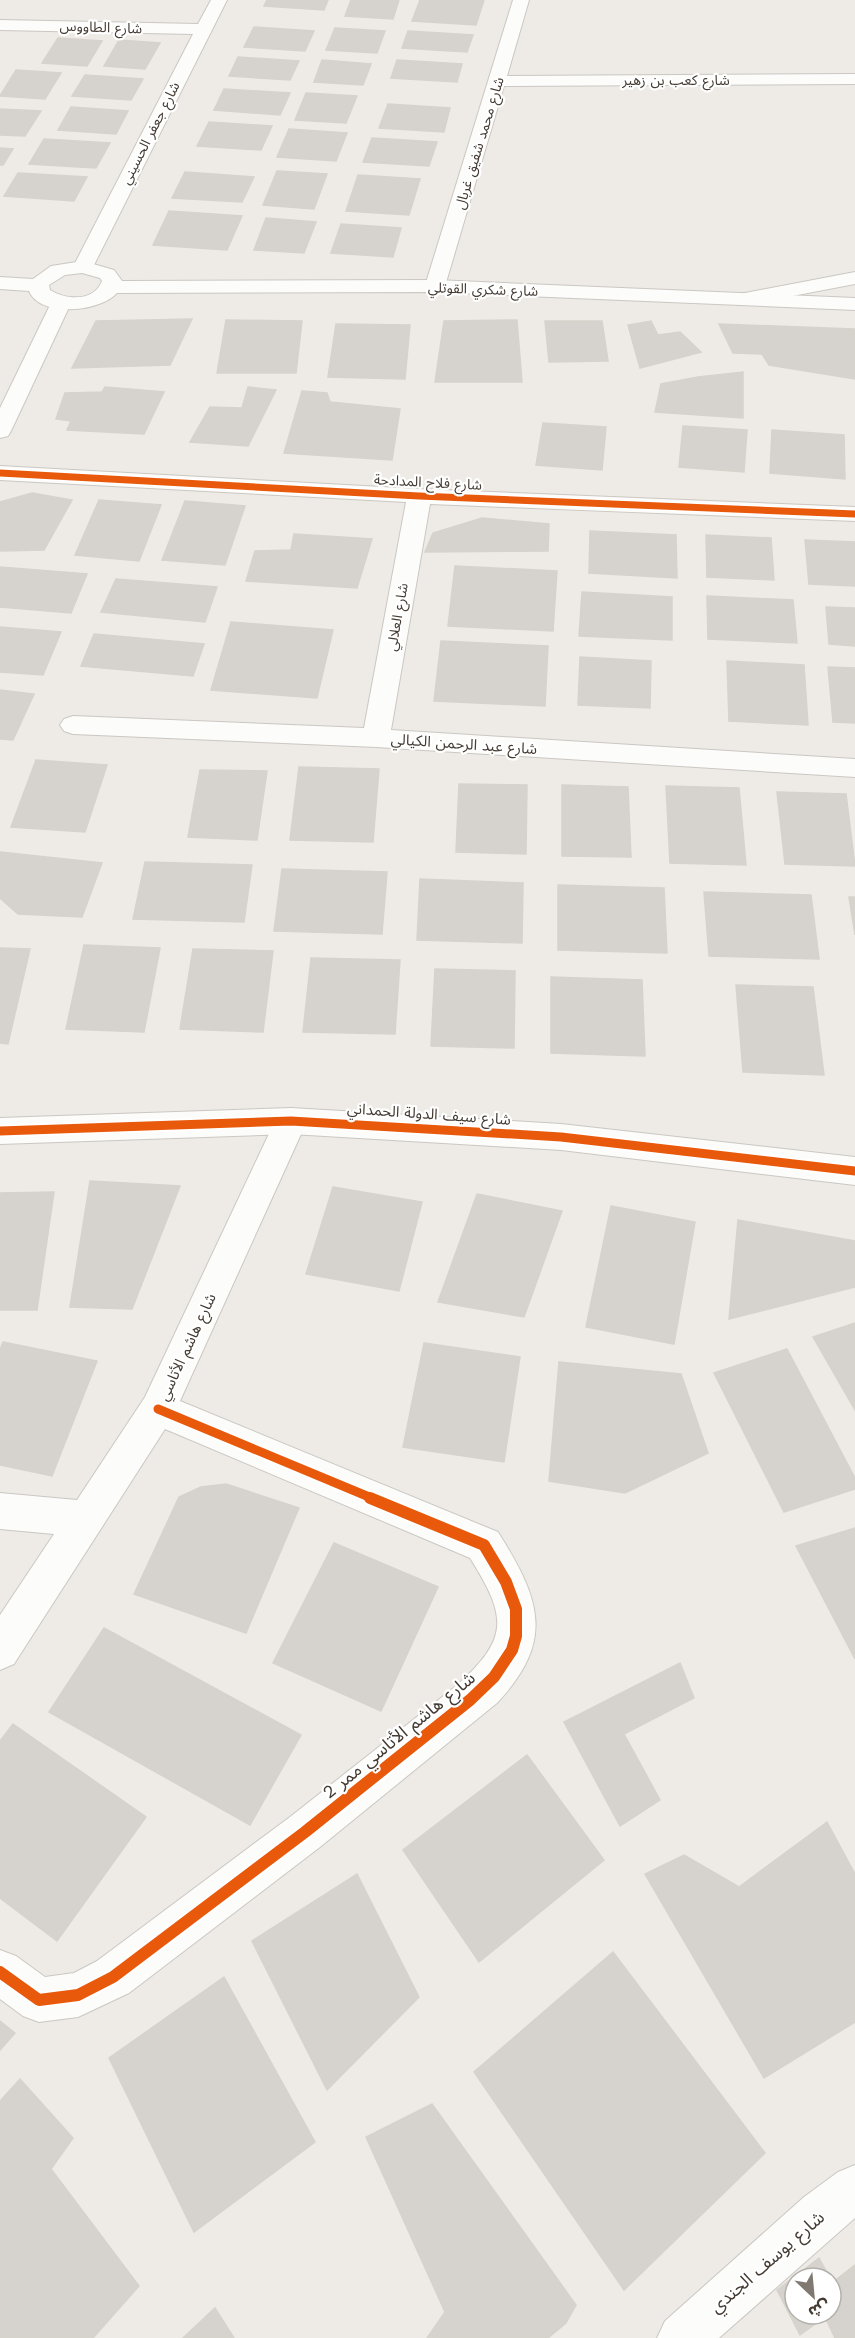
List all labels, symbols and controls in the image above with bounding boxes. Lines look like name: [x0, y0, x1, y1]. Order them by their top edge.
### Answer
street label: شارع الطاووس: [59, 18, 143, 39]
street label: شارع كعب بن زهير: [621, 72, 730, 91]
street label: شارع محمد شفيق غربال: [451, 75, 510, 212]
street label: شارع جعفر الحسيني: [117, 79, 186, 188]
street label: شارع شكري القوتلي: [427, 279, 538, 302]
street label: شارع فلاح المدادحة: [373, 471, 482, 496]
street label: شارع العلالي: [383, 582, 414, 653]
street label: شارع عبد الرحمن الكيالي: [390, 730, 538, 761]
street label: شارع سيف الدولة الحمداني: [346, 1099, 512, 1132]
street label: شارع هاشم الأتاسي: [154, 1290, 223, 1405]
street label: شارع هاشم الأتاسي ممر 2: [318, 1667, 482, 1806]
street label: شارع يوسف الجندي: [705, 2206, 829, 2318]
north arrow: [783, 2266, 843, 2326]

